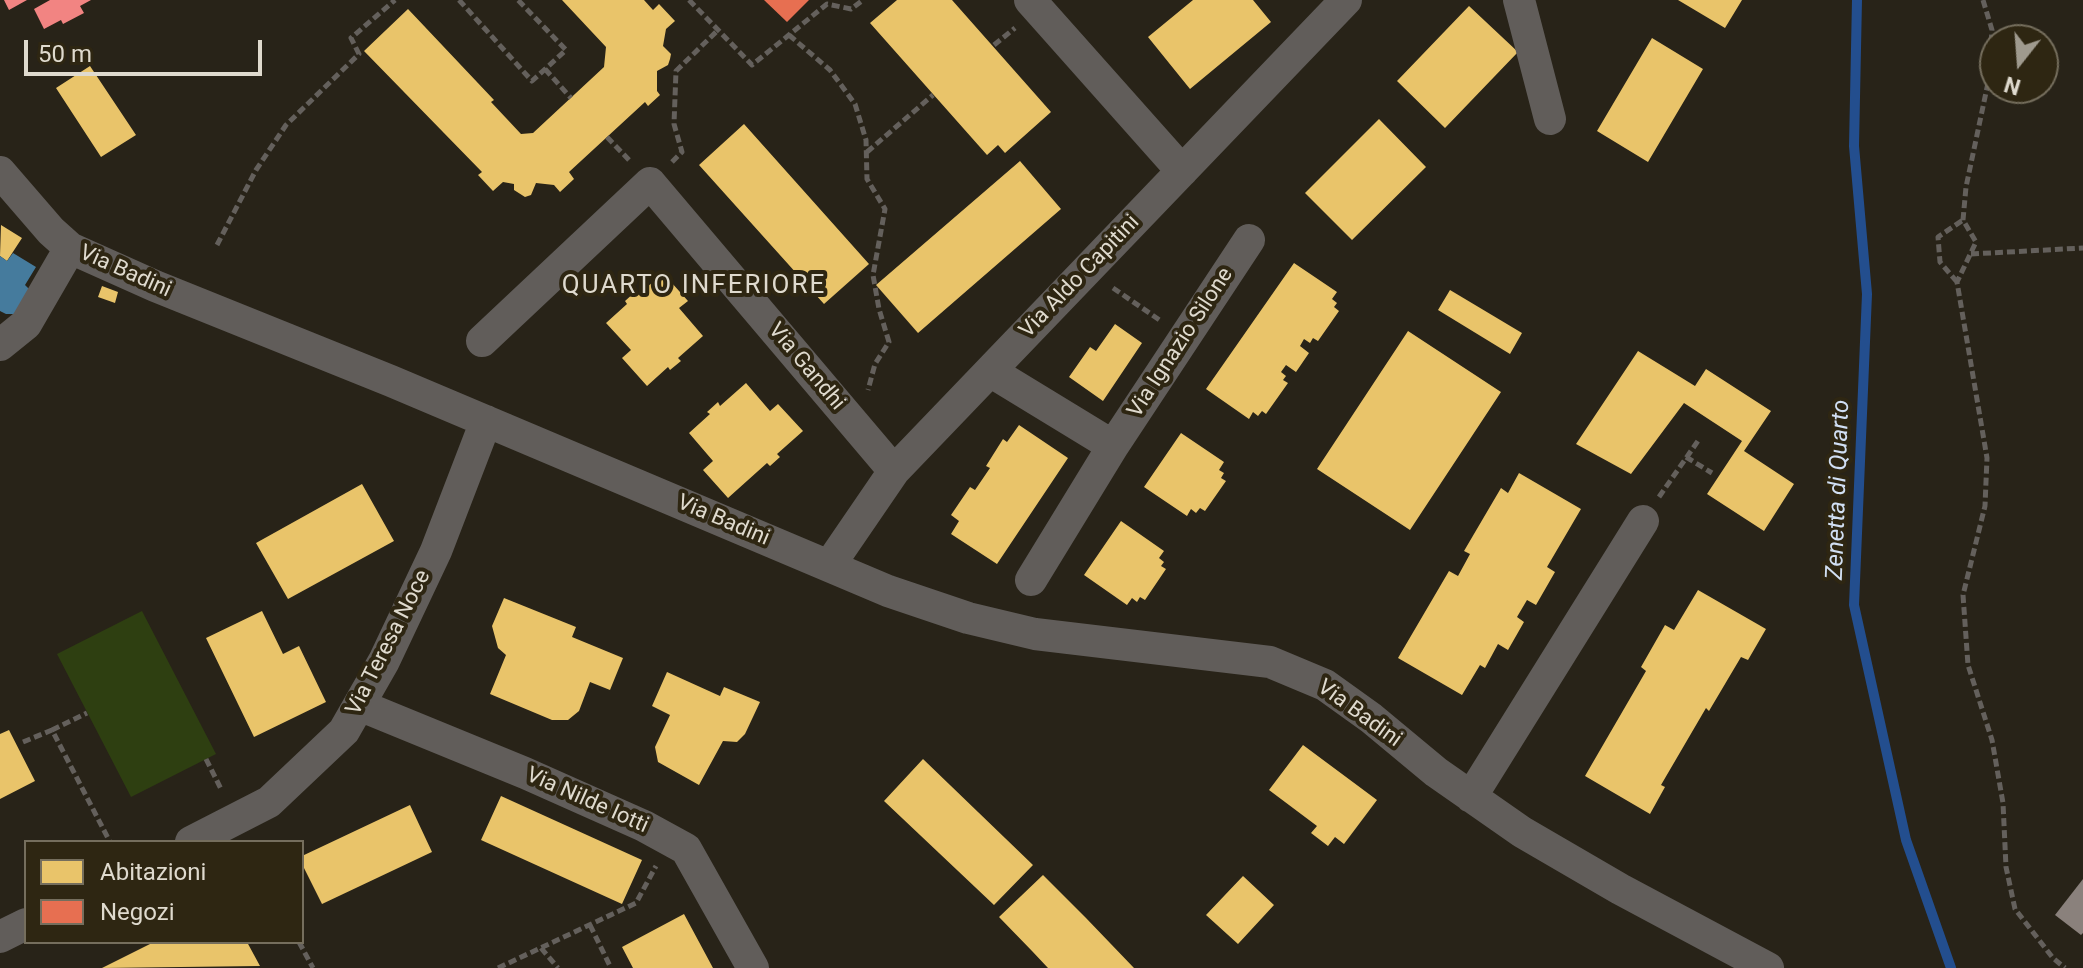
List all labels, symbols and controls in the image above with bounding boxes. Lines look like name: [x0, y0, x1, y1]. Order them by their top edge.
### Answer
scale bar: [28, 24, 266, 74]
north arrow: [1979, 24, 2059, 104]
text: 50 m: [38, 40, 92, 68]
text: N: [2001, 71, 2024, 100]
street label: Via Aldo Capitini: [1015, 210, 1145, 344]
street label: Via Badini: [75, 240, 175, 304]
street label: Via Ignazio Silone: [1123, 263, 1239, 423]
district label: QUARTO INFERIORE: [562, 270, 826, 302]
street label: Via Gandhi: [762, 318, 850, 416]
water label: Zenetta di Quarto: [1821, 399, 1857, 581]
street label: Via Badini: [673, 490, 773, 552]
street label: Via Teresa Noce: [341, 566, 437, 720]
street label: Via Badini: [1312, 675, 1406, 753]
street label: Via Nilde Iotti: [522, 762, 652, 840]
legend: [24, 840, 304, 944]
text: Abitazioni: [100, 858, 206, 886]
text: Negozi: [100, 898, 175, 926]

